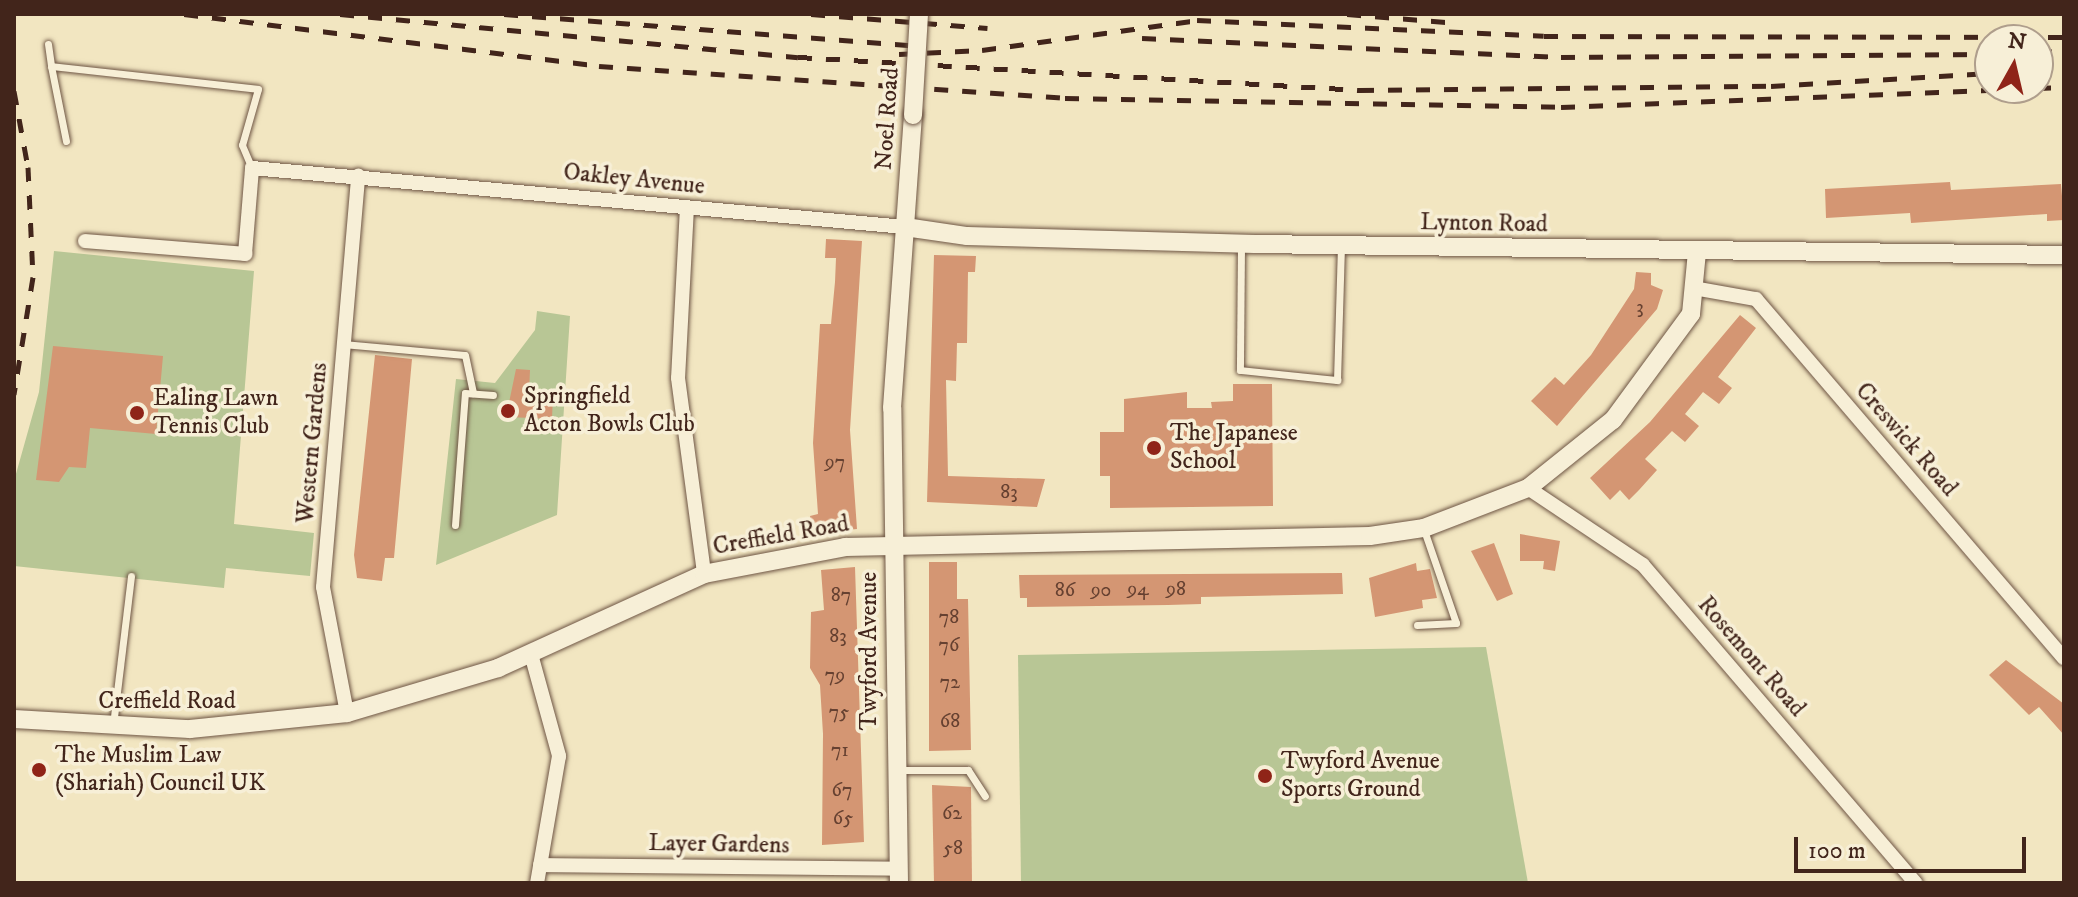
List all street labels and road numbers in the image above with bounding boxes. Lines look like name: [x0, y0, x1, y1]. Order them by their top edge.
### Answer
street label: Noel Road: [870, 67, 906, 171]
street label: Oakley Avenue: [562, 158, 706, 202]
street label: Lynton Road: [1420, 208, 1548, 240]
street label: Western Gardens: [292, 361, 334, 525]
street label: Creswick Road: [1849, 377, 1963, 503]
street label: Creffield Road: [711, 510, 851, 562]
street label: Twyford Avenue: [856, 572, 884, 730]
street label: Rosemont Road: [1691, 591, 1811, 723]
street label: Creffield Road: [98, 688, 236, 716]
street label: Layer Gardens: [648, 829, 790, 861]

